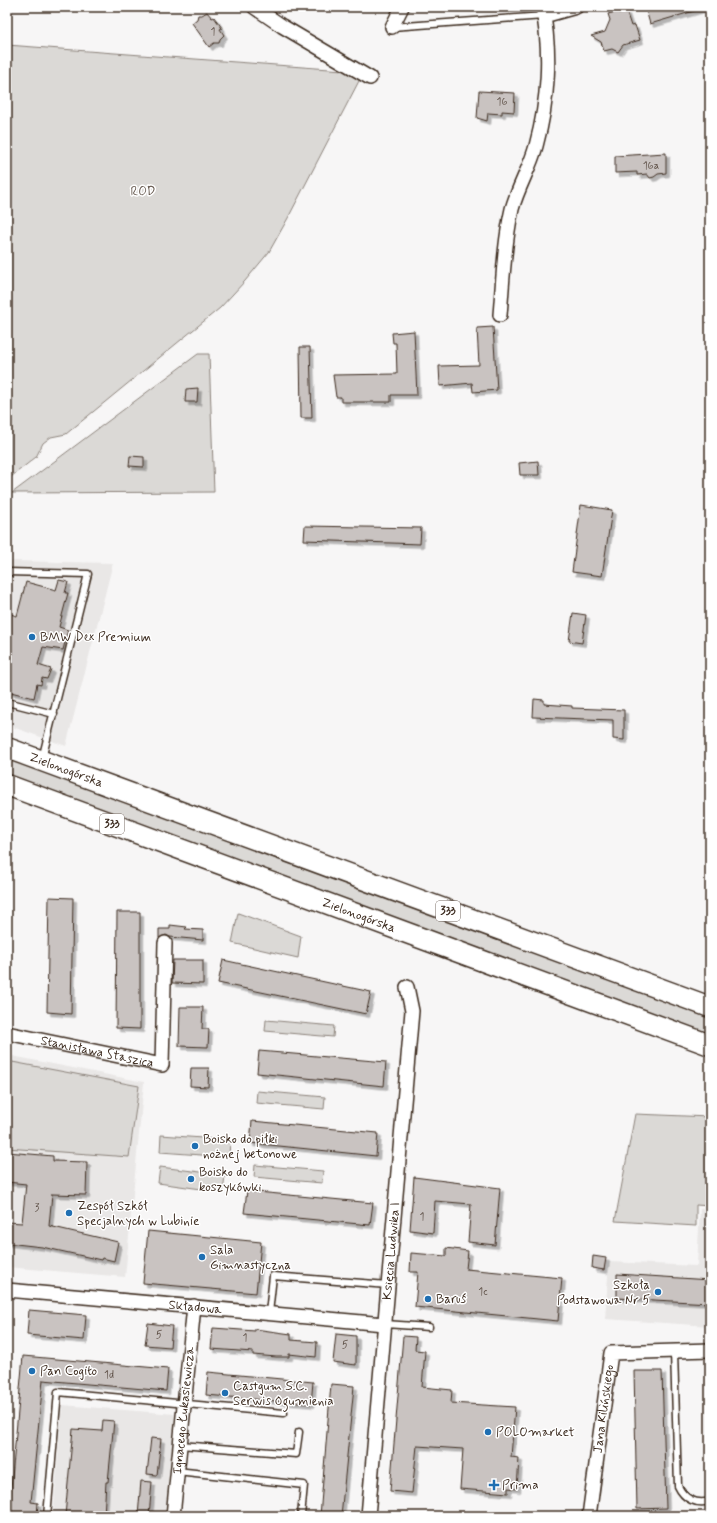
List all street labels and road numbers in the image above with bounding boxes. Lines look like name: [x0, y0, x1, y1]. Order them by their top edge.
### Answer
street label: Zielonogórska: [27, 748, 106, 791]
road number: 333: [100, 814, 124, 834]
street label: Zielonogórska: [319, 894, 398, 937]
road number: 333: [436, 901, 460, 921]
street label: Stanisława Staszica: [39, 1032, 155, 1072]
street label: Księcia Ludwika I: [378, 1201, 404, 1301]
street label: Składowa: [168, 1296, 223, 1318]
street label: Ignacego Łukasiewicza: [169, 1346, 198, 1475]
street label: Jana Kilińskiego: [589, 1364, 618, 1454]

